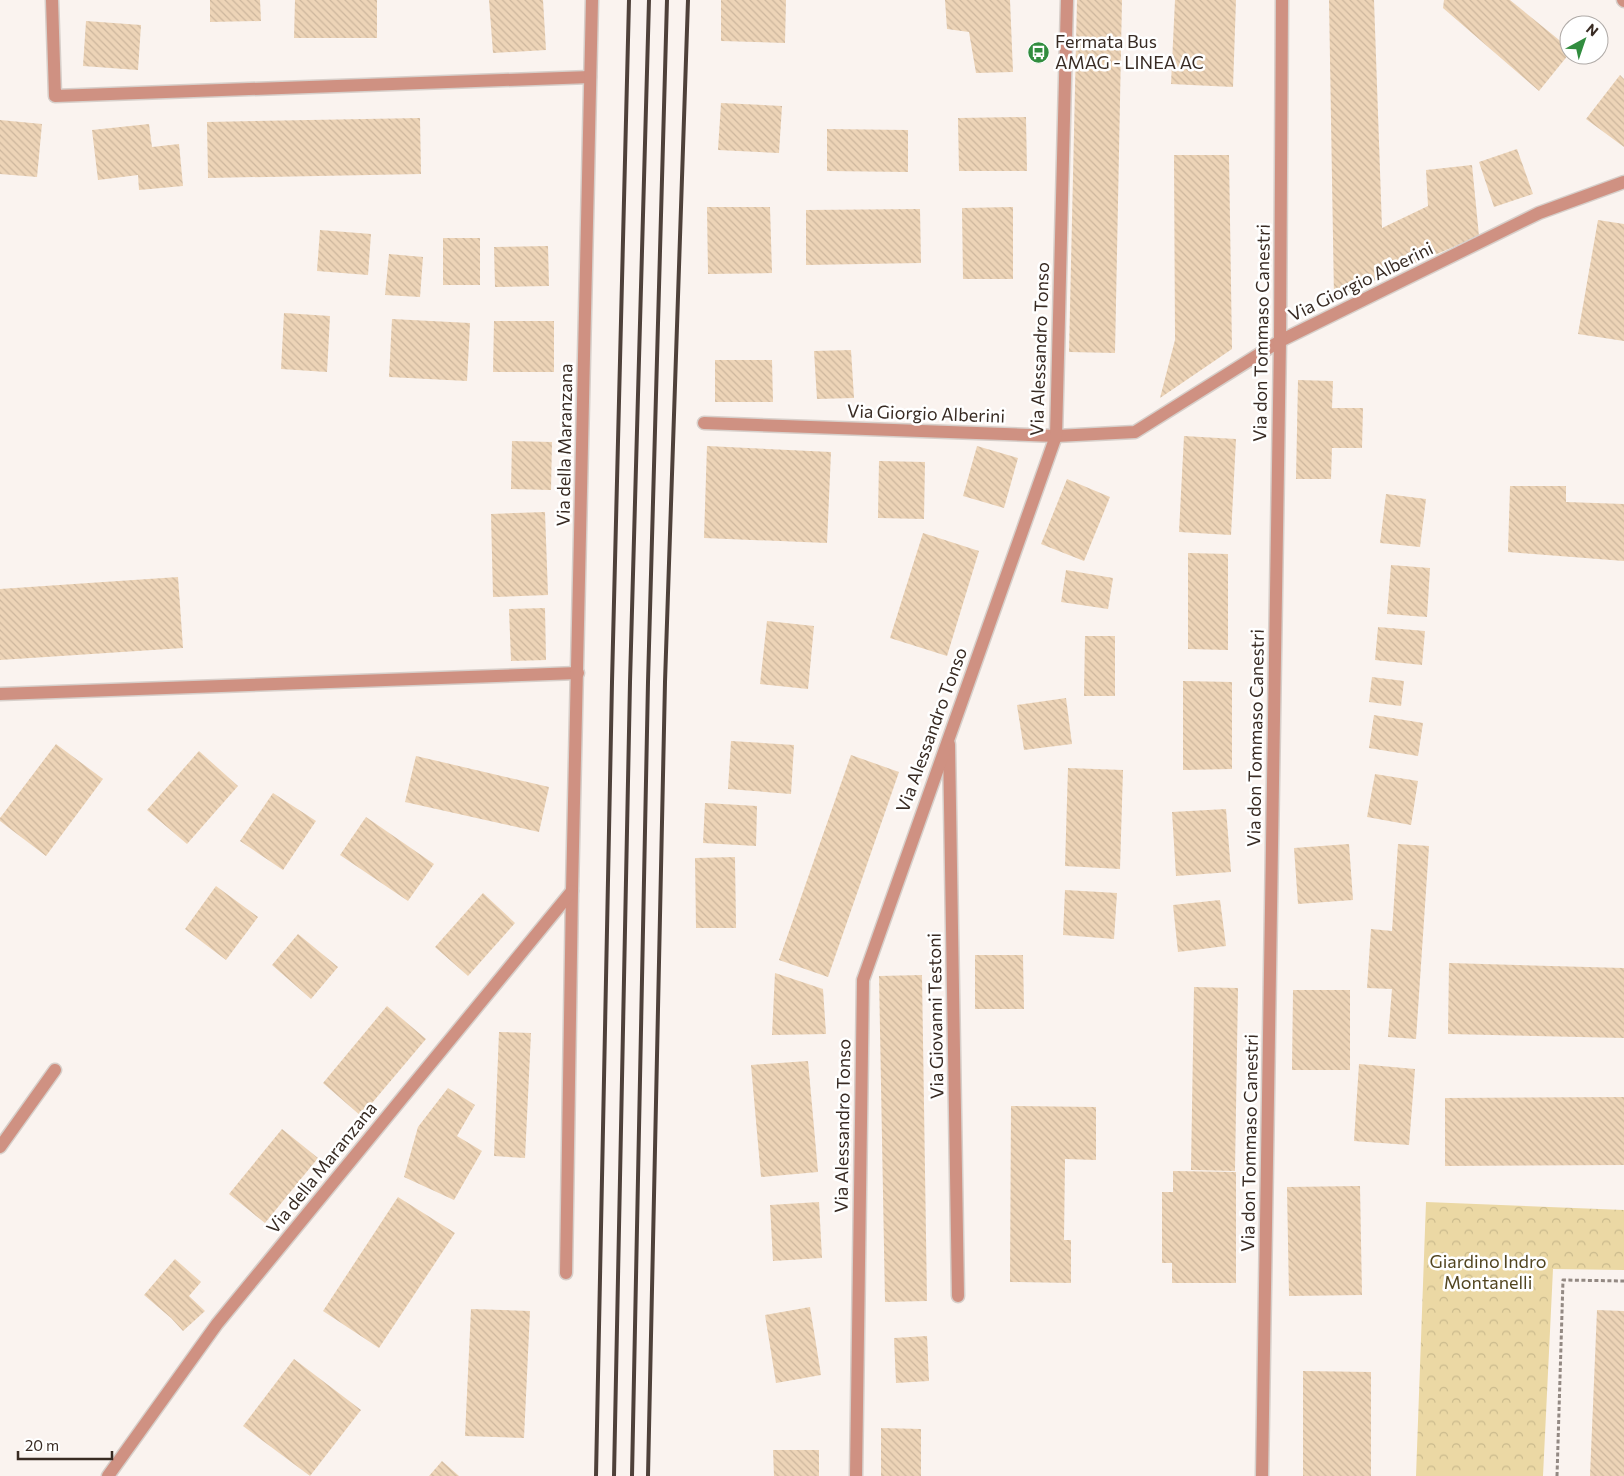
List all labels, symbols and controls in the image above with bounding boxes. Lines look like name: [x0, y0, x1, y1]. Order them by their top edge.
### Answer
north arrow: [1559, 15, 1609, 65]
text: N: [1583, 20, 1602, 40]
place label: Fermata Bus AMAG - LINEA AC: [1055, 30, 1204, 73]
bus stop icon: Fermata Bus AMAG - LINEA AC: [1027, 40, 1051, 64]
street label: Via don Tommaso Canestri: [1248, 224, 1274, 442]
street label: Via Giorgio Alberini: [1285, 237, 1436, 326]
street label: Via Alessandro Tonso: [1025, 262, 1053, 436]
street label: Via della Maranzana: [552, 363, 576, 527]
street label: Via Giorgio Alberini: [847, 399, 1005, 427]
street label: Via don Tommaso Canestri: [1242, 629, 1268, 847]
street label: Via Alessandro Tonso: [891, 644, 971, 815]
street label: Via Giovanni Testoni: [923, 933, 947, 1099]
street label: Via don Tommaso Canestri: [1236, 1034, 1262, 1252]
street label: Via Alessandro Tonso: [829, 1039, 855, 1213]
street label: Via della Maranzana: [261, 1097, 381, 1238]
park label: Giardino Indro Montanelli: [1429, 1250, 1547, 1293]
scale bar: [18, 1428, 111, 1460]
text: 20 m: [25, 1436, 59, 1454]

